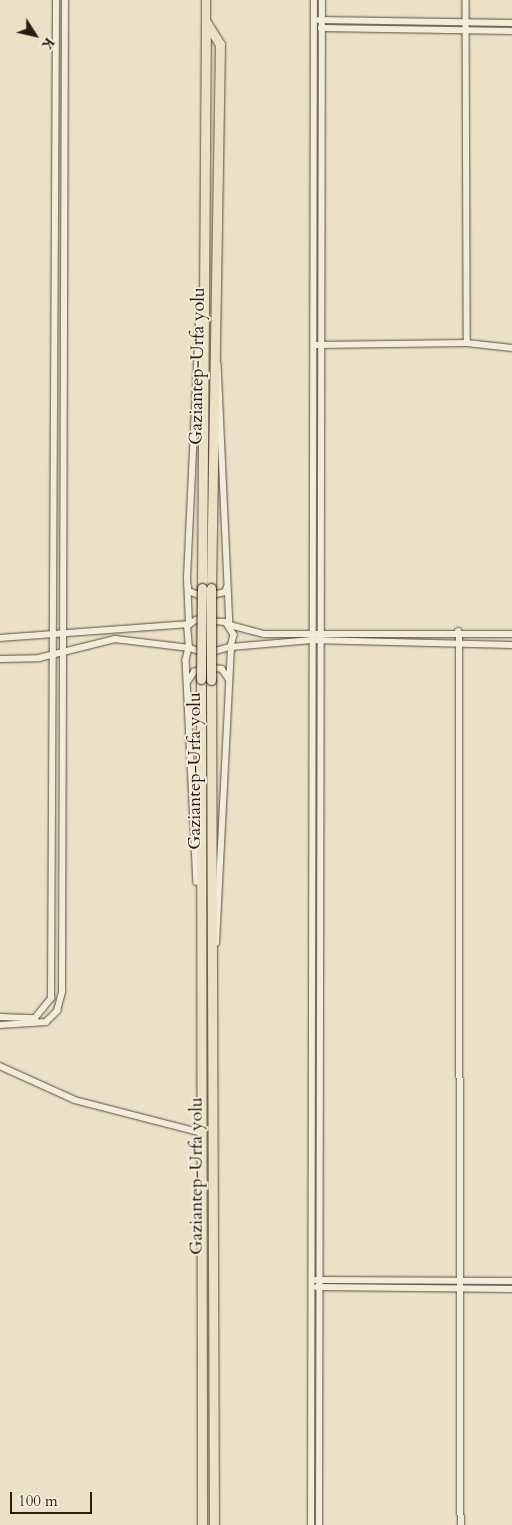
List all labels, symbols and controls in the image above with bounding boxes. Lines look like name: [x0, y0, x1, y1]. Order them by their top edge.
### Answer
north arrow: [10, 10, 60, 60]
text: K: [37, 34, 59, 54]
street label: Gaziantep-Urfa yolu: [186, 287, 210, 445]
street label: Gaziantep-Urfa yolu: [184, 692, 206, 850]
street label: Gaziantep-Urfa yolu: [186, 1097, 208, 1255]
scale bar: [12, 1482, 95, 1514]
text: 100 m: [18, 1491, 58, 1511]

